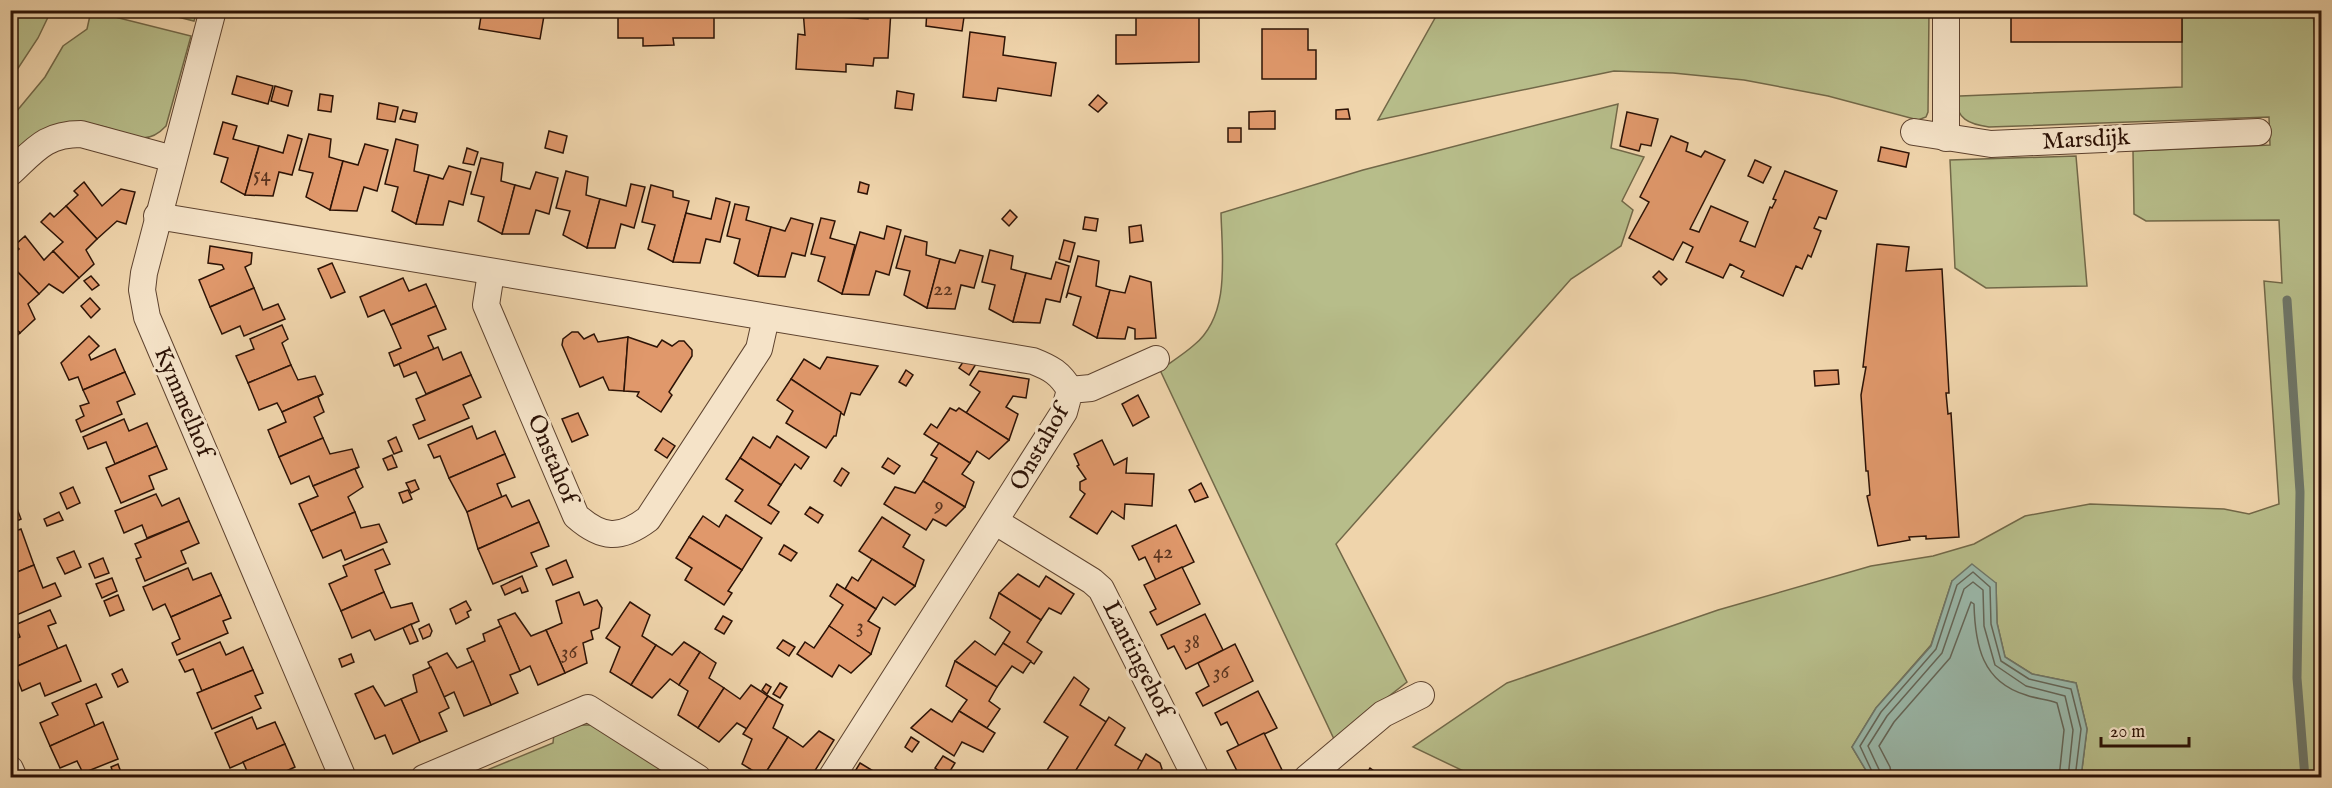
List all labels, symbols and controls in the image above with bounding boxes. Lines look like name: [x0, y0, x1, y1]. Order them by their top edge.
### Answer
street label: Marsdijk: [2041, 122, 2131, 158]
house number: 54: [253, 162, 272, 189]
house number: 22: [933, 276, 953, 303]
street label: Kymmelhof: [146, 342, 222, 466]
street label: Onstahof: [1003, 396, 1079, 496]
street label: Onstahof: [519, 410, 586, 512]
house number: 9: [933, 492, 944, 519]
house number: 42: [1153, 539, 1173, 566]
street label: Lantingehof: [1095, 596, 1181, 726]
house number: 3: [856, 613, 864, 640]
house number: 38: [1184, 629, 1200, 656]
house number: 36: [561, 639, 578, 666]
house number: 36: [1213, 659, 1230, 686]
scale bar: [2101, 710, 2190, 748]
text: 20 m: [2110, 721, 2145, 744]

